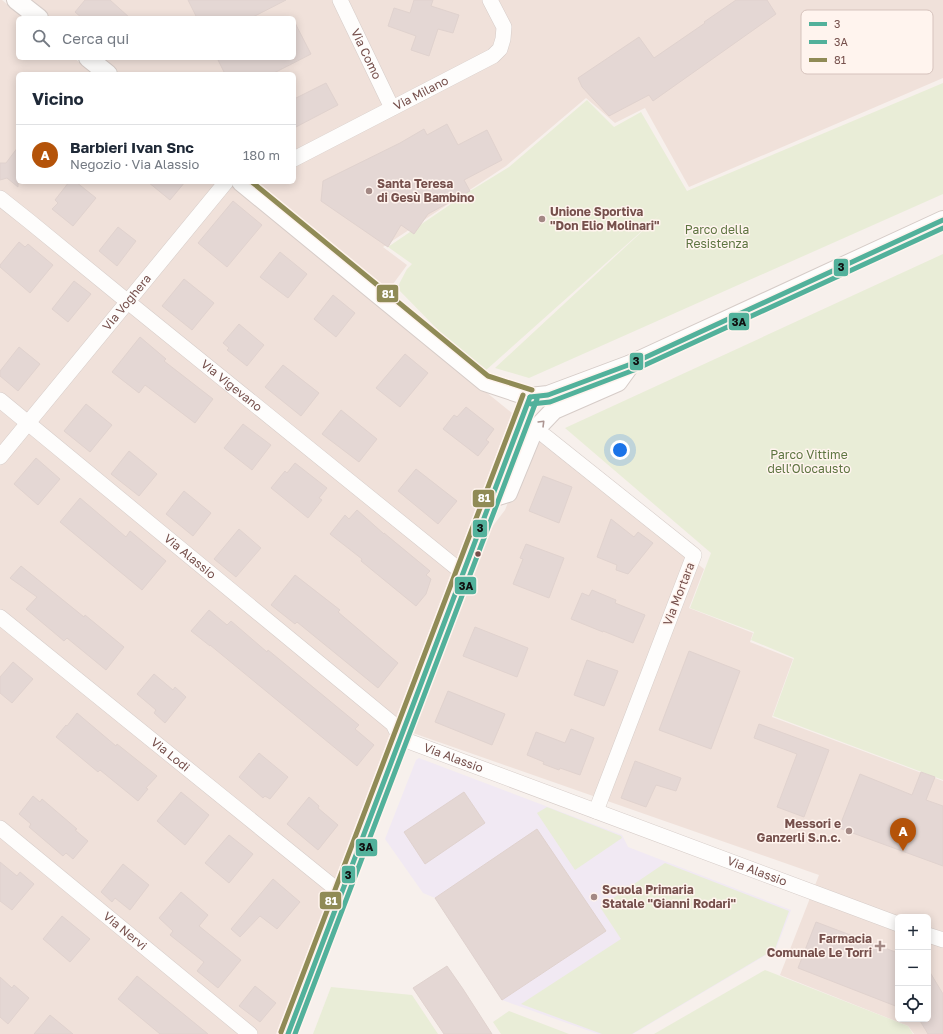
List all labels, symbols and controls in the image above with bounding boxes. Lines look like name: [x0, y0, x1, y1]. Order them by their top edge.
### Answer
legend: [801, 10, 933, 74]
search box: [16, 16, 296, 60]
text: 3: [834, 17, 840, 30]
street label: Via Como: [348, 26, 385, 82]
icon: search: [30, 27, 52, 49]
text: Cerca qui: [62, 29, 129, 47]
text: 3A: [834, 35, 848, 48]
text: 81: [834, 53, 846, 66]
street label: Via Milano: [391, 72, 451, 113]
text: Vicino: [32, 88, 84, 109]
text: Barbieri Ivan Snc: [70, 138, 194, 156]
text: A: [40, 147, 50, 163]
text: 180 m: [243, 147, 280, 163]
text: Negozio · Via Alassio: [70, 156, 199, 172]
place label: Santa Teresa di Gesù Bambino: [377, 176, 474, 205]
marker: Santa Teresa di Gesù Bambino: [364, 186, 374, 196]
place label: Unione Sportiva "Don Elio Molinari": [550, 204, 659, 233]
marker: Unione Sportiva "Don Elio Molinari": [537, 214, 547, 224]
park label: Parco della Resistenza: [685, 222, 749, 251]
line badge: 3: [833, 258, 849, 277]
text: 3: [838, 260, 845, 273]
street label: Via Voghera: [99, 271, 154, 333]
line badge: 81: [376, 284, 399, 303]
text: 81: [382, 287, 395, 300]
line badge: 3A: [728, 312, 750, 331]
text: 3A: [732, 315, 746, 328]
line badge: 3: [629, 352, 644, 371]
text: 3: [633, 354, 640, 367]
street label: Via Vigevano: [198, 356, 265, 414]
one-way arrow: [537, 420, 544, 428]
your location: [610, 440, 630, 460]
park label: Parco Vittime dell'Olocausto: [768, 447, 850, 476]
line badge: 81: [472, 489, 495, 508]
text: 81: [478, 491, 491, 504]
line badge: 3: [472, 519, 488, 538]
text: 3: [477, 521, 484, 534]
street label: Via Alassio: [161, 530, 219, 582]
unlabelled marker: [473, 549, 483, 559]
street label: Via Mortara: [660, 560, 697, 628]
line badge: 3A: [454, 576, 477, 595]
text: 3A: [459, 579, 473, 592]
street label: Via Lodi: [148, 734, 193, 775]
street label: Via Alassio: [422, 739, 486, 775]
place label: Messori e Ganzerli S.n.c.: [757, 816, 841, 845]
pin: A: [890, 818, 916, 851]
marker: Messori e Ganzerli S.n.c.: [844, 826, 854, 836]
line badge: 3A: [355, 838, 378, 857]
text: 3A: [359, 840, 373, 853]
street label: Via Alassio: [725, 853, 789, 889]
line badge: 3: [341, 865, 356, 884]
text: 3: [345, 868, 352, 881]
place label: Scuola Primaria Statale "Gianni Rodari": [602, 882, 736, 911]
line badge: 81: [319, 891, 342, 910]
marker: Scuola Primaria Statale "Gianni Rodari": [589, 892, 599, 902]
text: 81: [325, 894, 338, 907]
street label: Via Nervi: [100, 908, 150, 953]
map controls: [895, 914, 931, 1022]
button: +: [895, 914, 931, 950]
place label: Farmacia Comunale Le Torri: [767, 931, 872, 960]
marker: Farmacia Comunale Le Torri: [875, 941, 885, 951]
button: −: [895, 950, 931, 986]
button: locate: [895, 986, 931, 1022]

